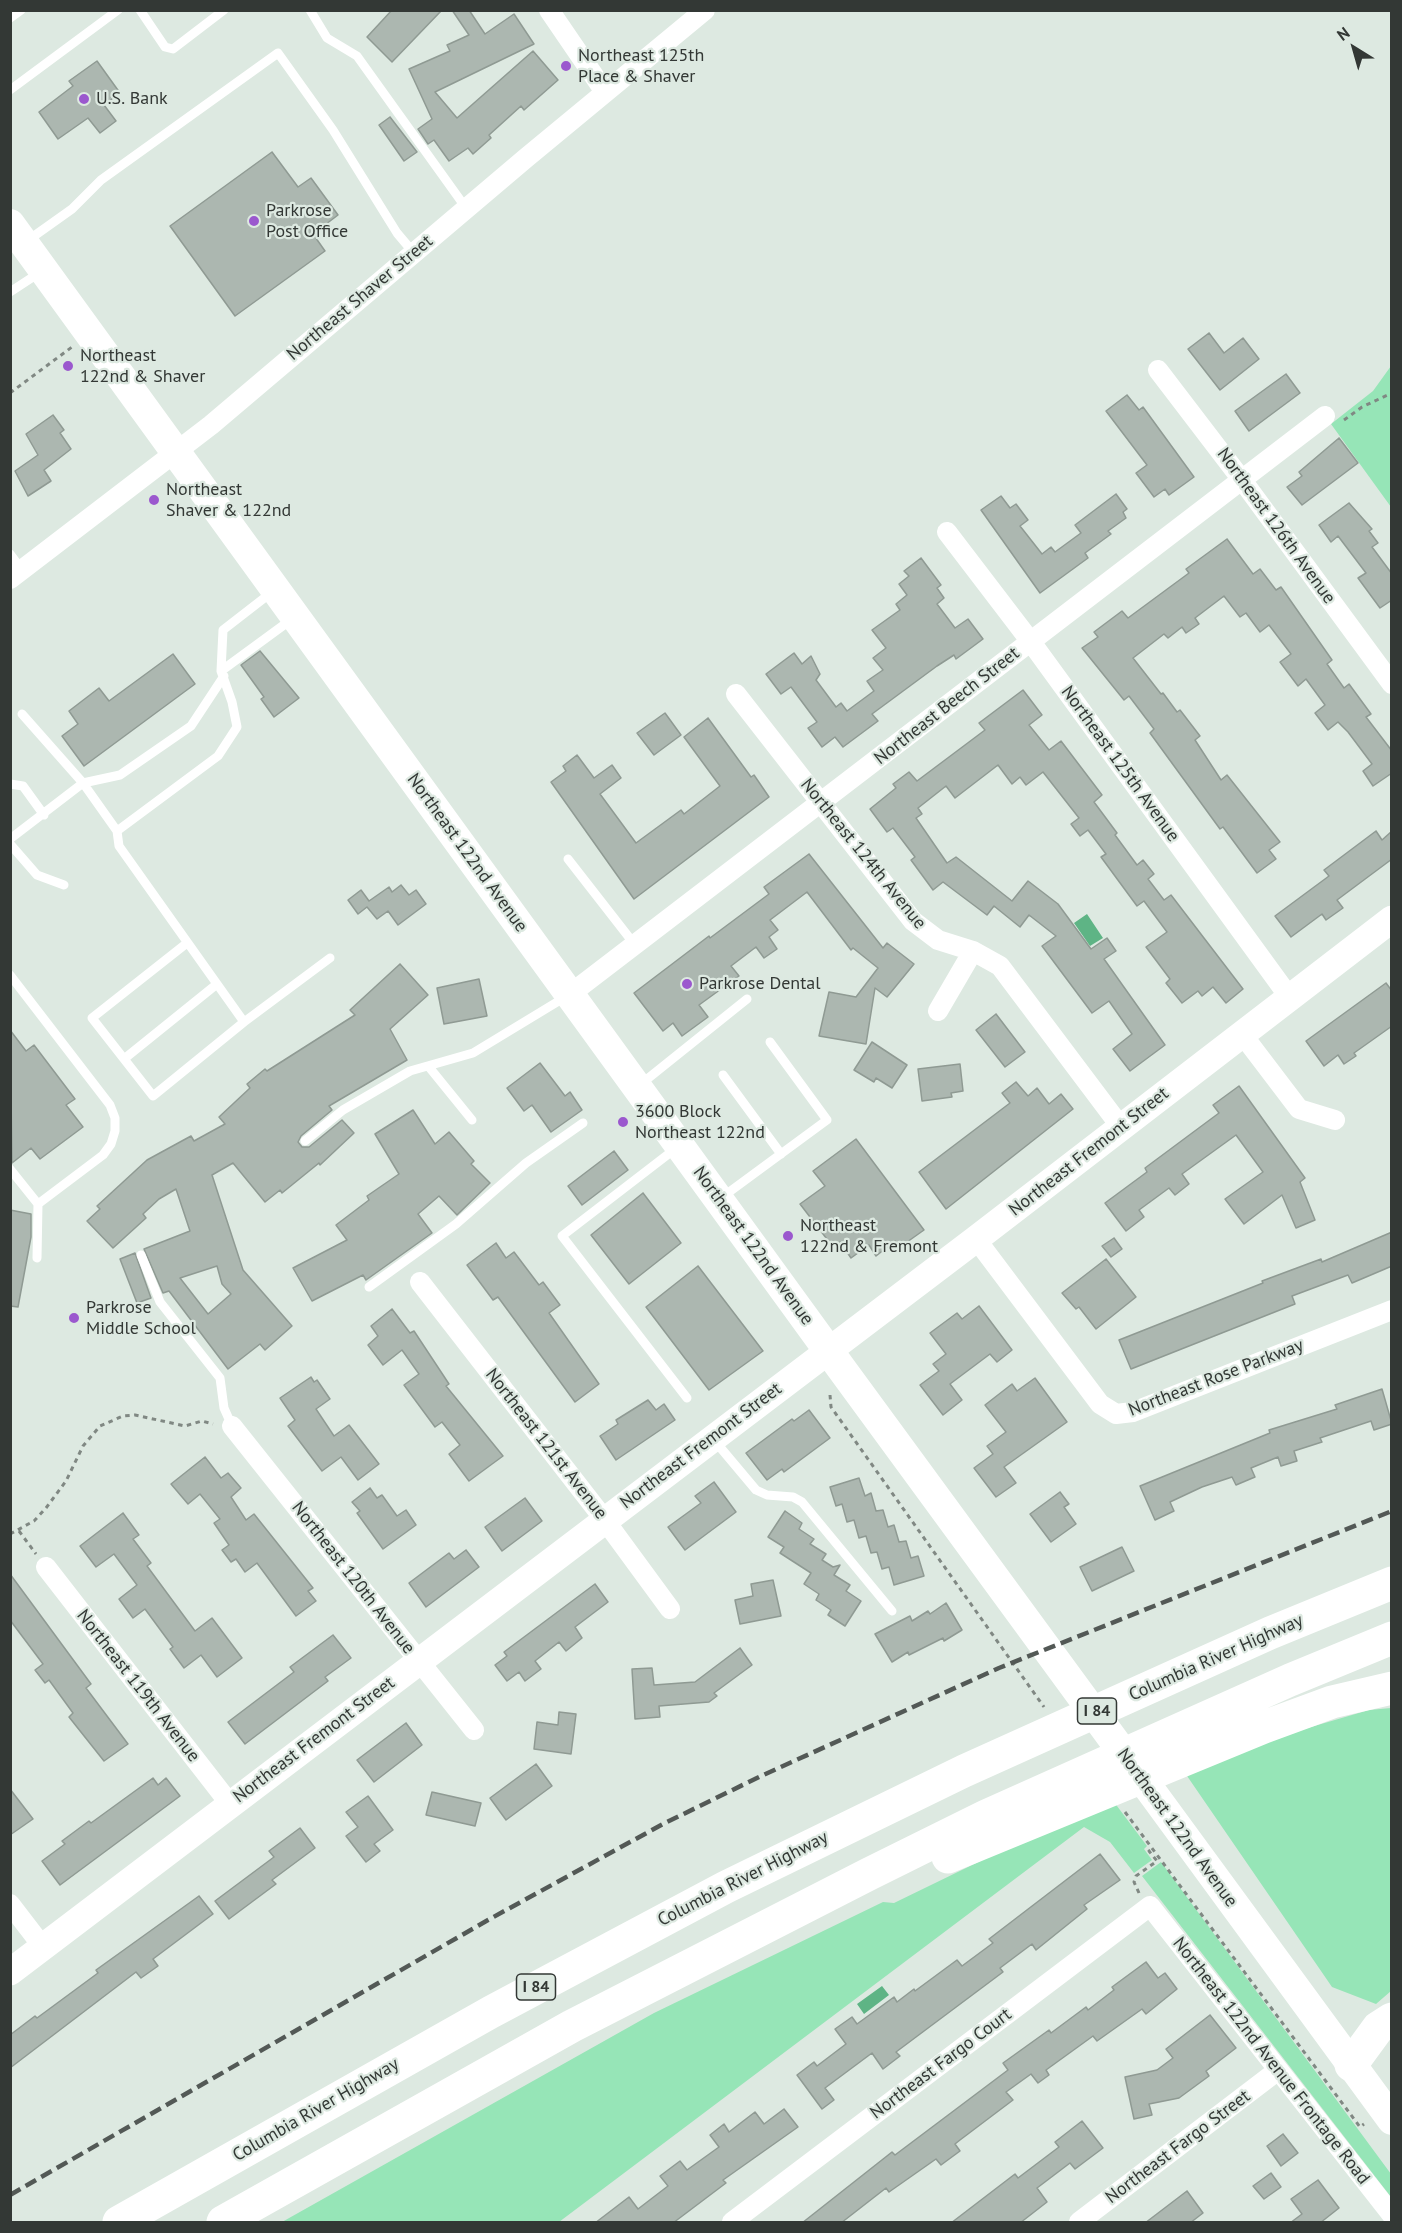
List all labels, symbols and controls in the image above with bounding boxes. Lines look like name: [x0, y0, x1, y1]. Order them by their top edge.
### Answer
north arrow: [1324, 18, 1384, 78]
text: N: [1333, 22, 1353, 45]
place label: Northeast 125th Place & Shaver: [578, 45, 704, 88]
marker: Northeast 125th Place & Shaver: [559, 59, 573, 73]
place label: U.S. Bank: [96, 88, 168, 110]
marker: U.S. Bank: [77, 92, 91, 106]
place label: Parkrose Post Office: [266, 200, 348, 242]
marker: Parkrose Post Office: [247, 214, 261, 228]
street label: Northeast Shaver Street: [283, 231, 437, 365]
place label: Northeast 122nd & Shaver: [80, 345, 205, 388]
marker: Northeast 122nd & Shaver: [61, 359, 75, 373]
street label: Northeast 126th Avenue: [1212, 444, 1340, 608]
place label: Northeast Shaver & 122nd: [166, 479, 291, 522]
marker: Northeast Shaver & 122nd: [147, 493, 161, 507]
street label: Northeast Beech Street: [870, 643, 1024, 769]
street label: Northeast 125th Avenue: [1056, 682, 1184, 846]
street label: Northeast 122nd Avenue: [402, 769, 532, 937]
street label: Northeast 124th Avenue: [796, 774, 930, 934]
place label: Parkrose Dental: [699, 973, 820, 995]
marker: Parkrose Dental: [680, 977, 694, 991]
street label: Northeast Fremont Street: [1005, 1083, 1173, 1221]
place label: 3600 Block Northeast 122nd: [635, 1101, 765, 1144]
marker: 3600 Block Northeast 122nd: [616, 1115, 630, 1129]
street label: Northeast 122nd Avenue: [688, 1162, 818, 1330]
place label: Northeast 122nd & Fremont: [800, 1215, 938, 1258]
marker: Northeast 122nd & Fremont: [781, 1229, 795, 1243]
place label: Parkrose Middle School: [86, 1297, 196, 1340]
marker: Parkrose Middle School: [67, 1311, 81, 1325]
street label: Northeast Rose Parkway: [1125, 1335, 1307, 1421]
street label: Northeast 121st Avenue: [481, 1364, 611, 1524]
street label: Northeast Fremont Street: [616, 1378, 786, 1514]
street label: Northeast 120th Avenue: [287, 1498, 419, 1658]
street label: Northeast 119th Avenue: [72, 1606, 204, 1766]
street label: Columbia River Highway: [1126, 1610, 1306, 1706]
street label: Northeast Fremont Street: [229, 1672, 399, 1808]
road number: I 84: [1078, 1698, 1116, 1724]
street label: Northeast 122nd Avenue: [1112, 1744, 1242, 1912]
street label: Columbia River Highway: [654, 1827, 832, 1931]
street label: Northeast 122nd Avenue Frontage Road: [1168, 1933, 1374, 2189]
road number: I 84: [516, 1974, 556, 2000]
street label: Northeast Fargo Court: [866, 2004, 1016, 2124]
street label: Columbia River Highway: [229, 2054, 403, 2166]
street label: Northeast Fargo Street: [1101, 2086, 1255, 2208]

